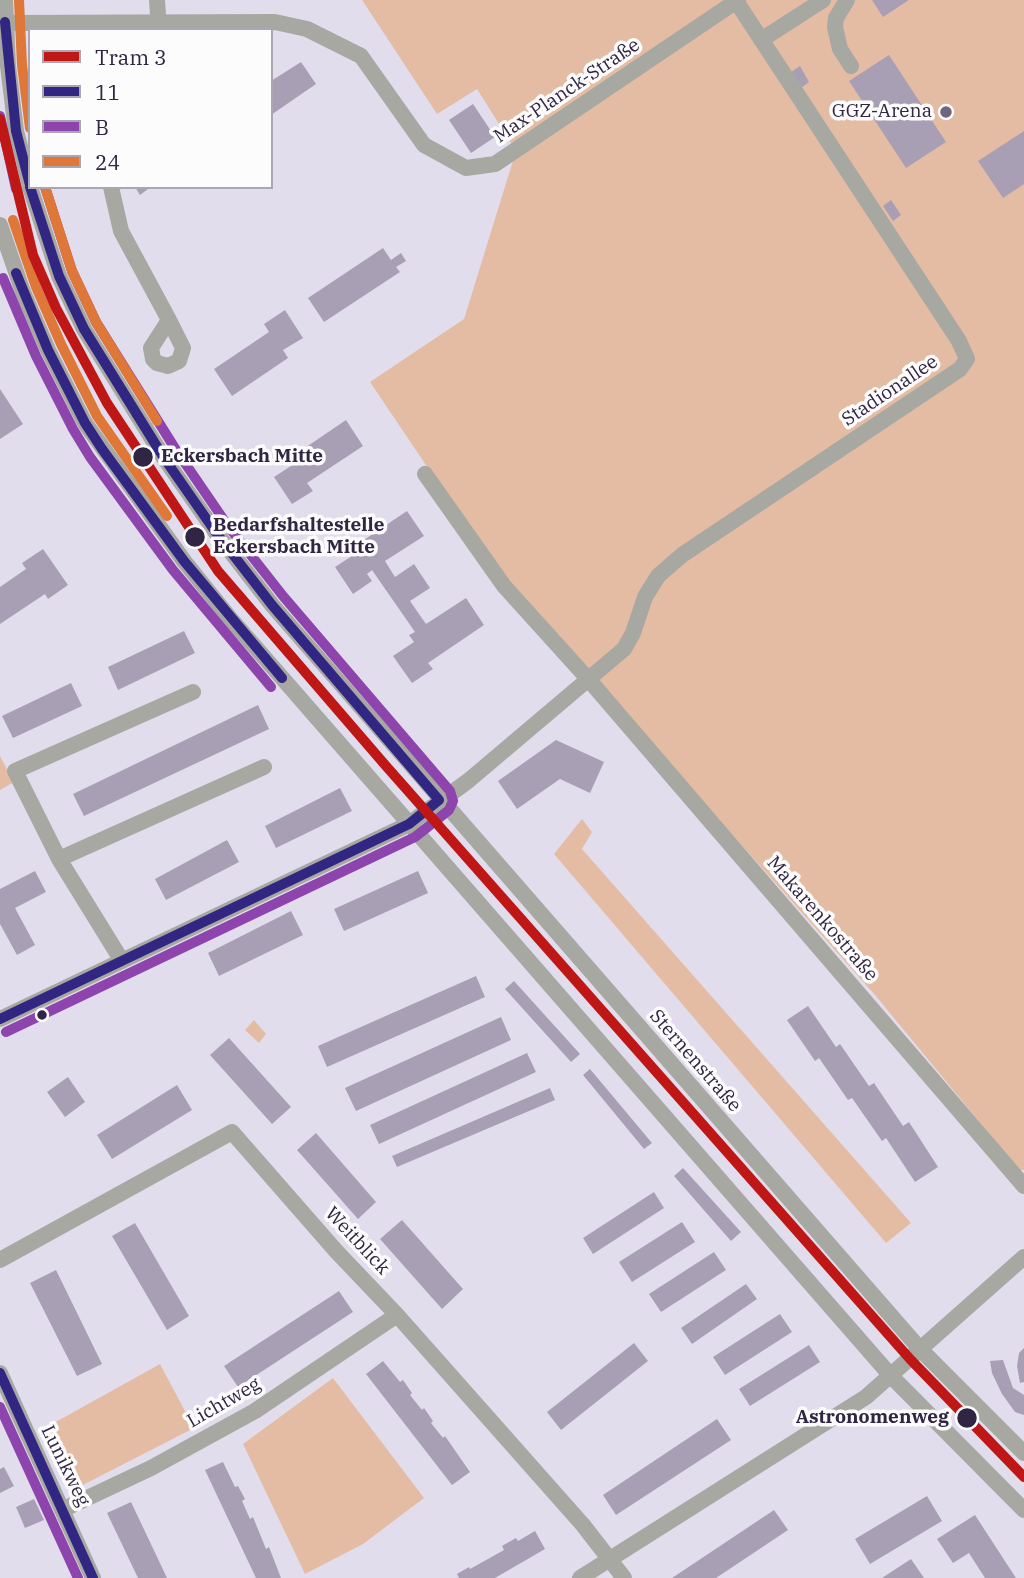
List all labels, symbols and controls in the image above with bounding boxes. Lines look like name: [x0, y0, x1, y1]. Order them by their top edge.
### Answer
legend: [28, 28, 273, 189]
street label: Max-Planck-Straße: [490, 34, 644, 148]
text: Tram 3: [95, 43, 167, 71]
text: 11: [95, 78, 120, 106]
place label: GGZ-Arena: [832, 101, 932, 123]
marker: GGZ-Arena: [938, 104, 954, 120]
text: B: [95, 113, 109, 141]
text: 24: [95, 148, 120, 176]
street label: Stadionallee: [838, 351, 942, 431]
marker: Eckersbach Mitte: [131, 445, 155, 469]
place label: Eckersbach Mitte: [161, 446, 323, 468]
place label: Bedarfshaltestelle Eckersbach Mitte: [213, 515, 384, 559]
marker: Bedarfshaltestelle Eckersbach Mitte: [183, 525, 207, 549]
street label: Makarenkostraße: [762, 852, 882, 986]
street label: Sternenstraße: [644, 1005, 746, 1117]
unlabelled marker: [35, 1008, 49, 1022]
street label: Weitblick: [320, 1202, 394, 1280]
street label: Lichtweg: [183, 1373, 265, 1433]
marker: Astronomenweg: [955, 1406, 979, 1430]
place label: Astronomenweg: [796, 1407, 949, 1429]
street label: Lunikweg: [36, 1422, 94, 1510]

